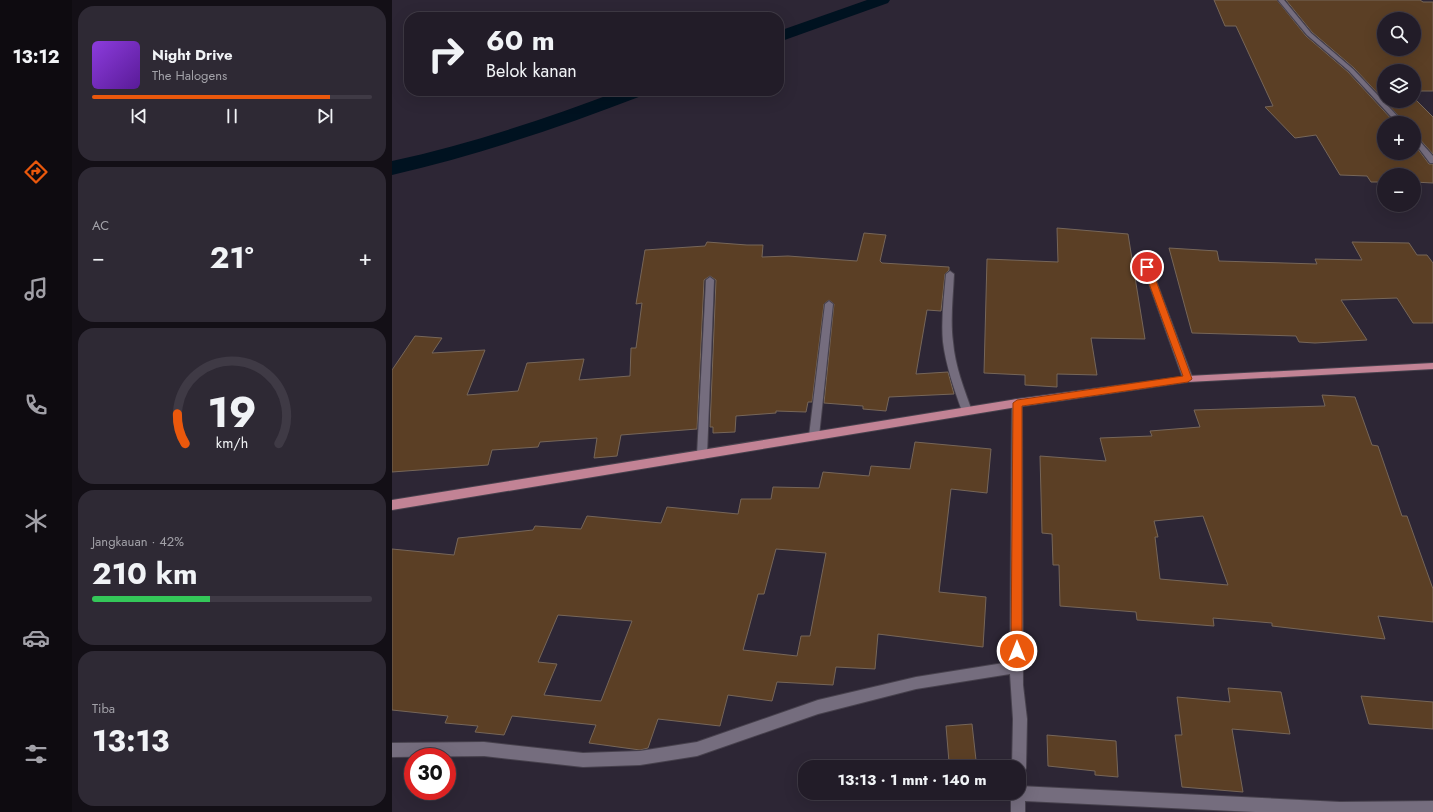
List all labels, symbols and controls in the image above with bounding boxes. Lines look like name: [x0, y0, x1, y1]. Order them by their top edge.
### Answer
map controls: [1377, 12, 1421, 212]
button: search: [1377, 12, 1421, 56]
text: 60 m: [486, 20, 555, 61]
icon: right: [420, 28, 472, 80]
text: 13:12: [12, 44, 60, 70]
text: Night Drive: [152, 44, 233, 66]
text: Belok kanan: [486, 58, 577, 84]
button: layers: [1377, 64, 1421, 108]
text: The Halogens: [152, 66, 227, 85]
icon: previous: [128, 105, 150, 127]
icon: pause: [221, 105, 243, 127]
icon: next: [314, 105, 336, 127]
button: +: [1377, 116, 1421, 160]
icon: directions: [22, 158, 50, 186]
button: −: [1377, 168, 1421, 212]
text: AC: [92, 216, 109, 235]
text: 21°: [210, 236, 254, 279]
text: −: [92, 241, 105, 273]
text: +: [358, 241, 372, 273]
pin: [1130, 250, 1164, 284]
icon: arrive: [1136, 256, 1158, 278]
icon: music: [22, 275, 50, 303]
text: 19: [208, 382, 256, 443]
icon: phone: [22, 391, 50, 419]
text: km/h: [216, 433, 248, 453]
icon: climate: [22, 507, 50, 535]
text: Jangkauan · 42%: [92, 532, 184, 551]
text: 210 km: [92, 552, 198, 595]
icon: car: [22, 624, 50, 652]
position arrow: [996, 630, 1038, 672]
text: Tiba: [92, 699, 115, 718]
text: 13:13: [92, 719, 169, 762]
icon: filters: [22, 740, 50, 768]
speed limit sign: 30: [404, 748, 456, 800]
text: 13:13 · 1 mnt · 140 m: [837, 769, 987, 791]

